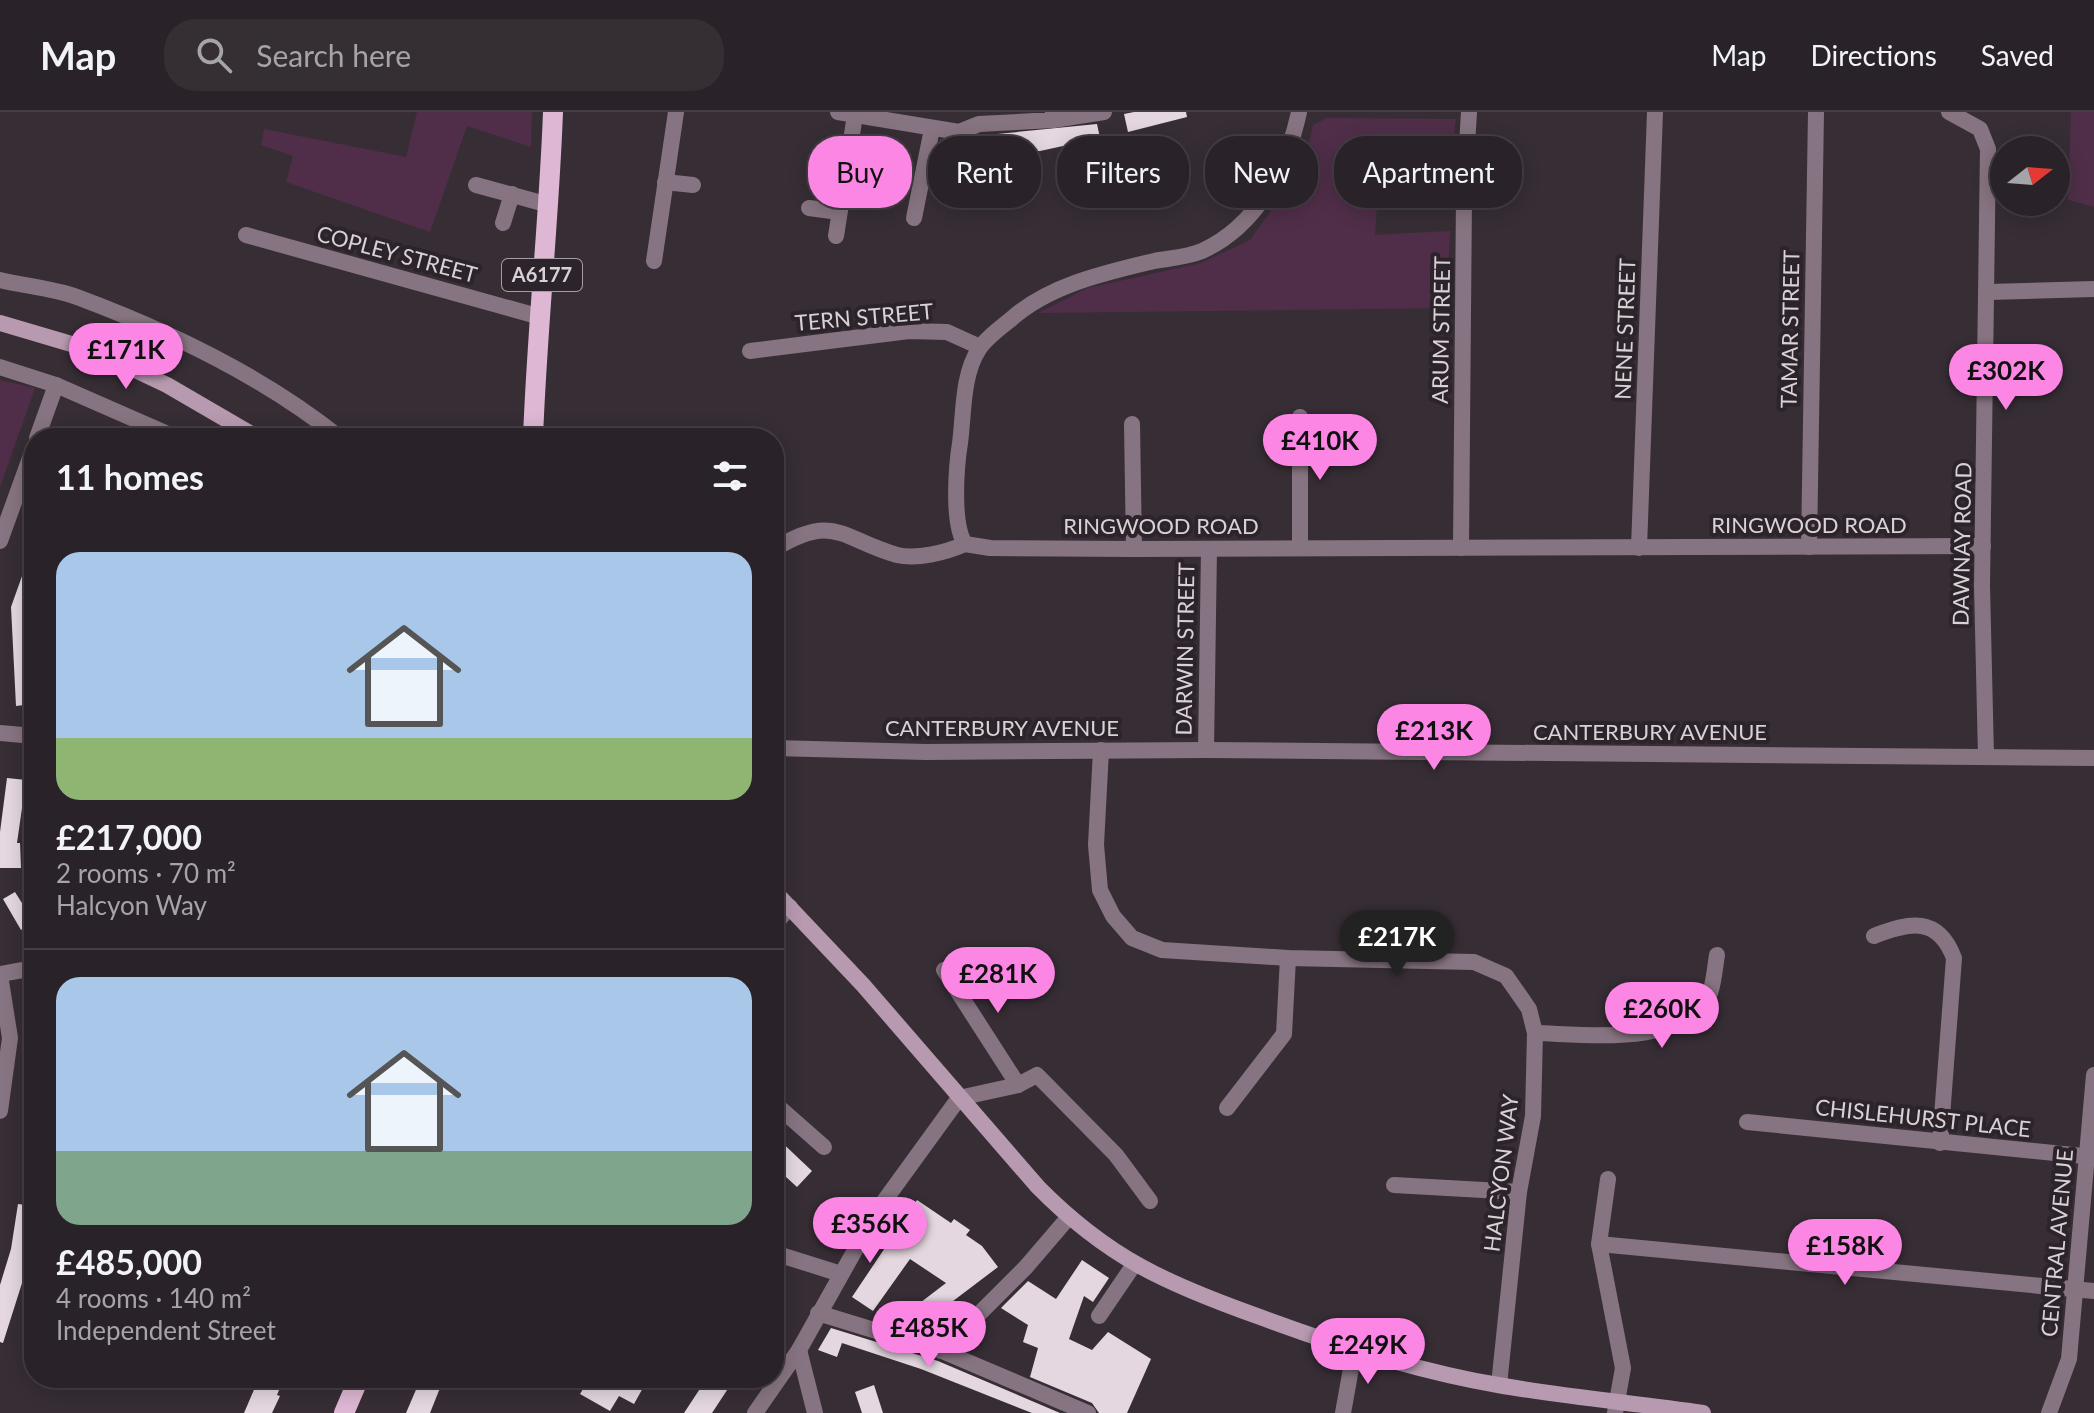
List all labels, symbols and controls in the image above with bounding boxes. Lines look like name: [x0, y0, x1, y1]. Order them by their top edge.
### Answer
search box: [164, 19, 724, 91]
text: Map: [40, 32, 116, 78]
icon: search: [192, 33, 236, 77]
text: Search here: [256, 37, 411, 73]
text: Map: [1711, 38, 1766, 72]
text: Directions: [1810, 38, 1937, 72]
text: Saved: [1981, 38, 2054, 72]
chip: Buy: [808, 136, 912, 208]
chip: Rent: [928, 136, 1041, 208]
chip: Filters: [1057, 136, 1189, 208]
chip: New: [1205, 136, 1318, 208]
chip: Apartment: [1334, 136, 1522, 208]
north arrow: [1990, 136, 2070, 216]
map controls: [1990, 136, 2070, 216]
street label: COPLEY STREET: [314, 219, 480, 288]
street label: TAMAR STREET: [1775, 250, 1804, 408]
street label: ARUM STREET: [1426, 256, 1455, 404]
street label: NENE STREET: [1609, 258, 1640, 400]
road number: A6177: [502, 259, 582, 291]
street label: TERN STREET: [794, 297, 934, 336]
pin: £171K: [70, 323, 182, 391]
text: £171K: [87, 333, 165, 365]
pin: £302K: [1950, 344, 2062, 412]
text: £302K: [1967, 354, 2045, 386]
pin: £410K: [1264, 414, 1376, 482]
text: £410K: [1281, 424, 1359, 456]
icon: filters: [708, 454, 752, 498]
text: 11 homes: [56, 456, 204, 497]
street label: DAWNAY ROAD: [1947, 462, 1976, 626]
street label: RINGWOOD ROAD: [1711, 511, 1907, 538]
street label: RINGWOOD ROAD: [1063, 512, 1259, 539]
street label: DARWIN STREET: [1169, 562, 1200, 736]
icon: home: [332, 604, 476, 748]
pin: £213K: [1378, 704, 1490, 772]
street label: CANTERBURY AVENUE: [885, 714, 1119, 741]
text: £213K: [1395, 714, 1473, 746]
street label: CANTERBURY AVENUE: [1533, 718, 1767, 745]
text: £217,000: [56, 816, 202, 857]
text: 2 rooms · 70 m²: [56, 857, 236, 889]
text: Halcyon Way: [56, 889, 207, 921]
pin: £217K: [1341, 910, 1453, 978]
text: £217K: [1358, 920, 1436, 952]
pin: £281K: [942, 947, 1054, 1015]
text: £281K: [959, 957, 1037, 989]
pin: £260K: [1606, 982, 1718, 1050]
text: £260K: [1623, 992, 1701, 1024]
icon: home: [332, 1029, 476, 1173]
street label: HALCYON WAY: [1477, 1092, 1524, 1253]
street label: CHISLEHURST PLACE: [1814, 1093, 2032, 1142]
street label: CENTRAL AVENUE: [2035, 1148, 2078, 1338]
pin: £356K: [814, 1197, 926, 1265]
text: £356K: [831, 1207, 909, 1239]
pin: £158K: [1789, 1219, 1901, 1287]
text: £158K: [1806, 1229, 1884, 1261]
text: £485,000: [56, 1241, 202, 1282]
text: 4 rooms · 140 m²: [56, 1282, 251, 1314]
pin: £485K: [873, 1301, 985, 1369]
text: £485K: [890, 1311, 968, 1343]
text: Independent Street: [56, 1314, 276, 1346]
pin: £249K: [1312, 1318, 1424, 1386]
text: £249K: [1329, 1328, 1407, 1360]

